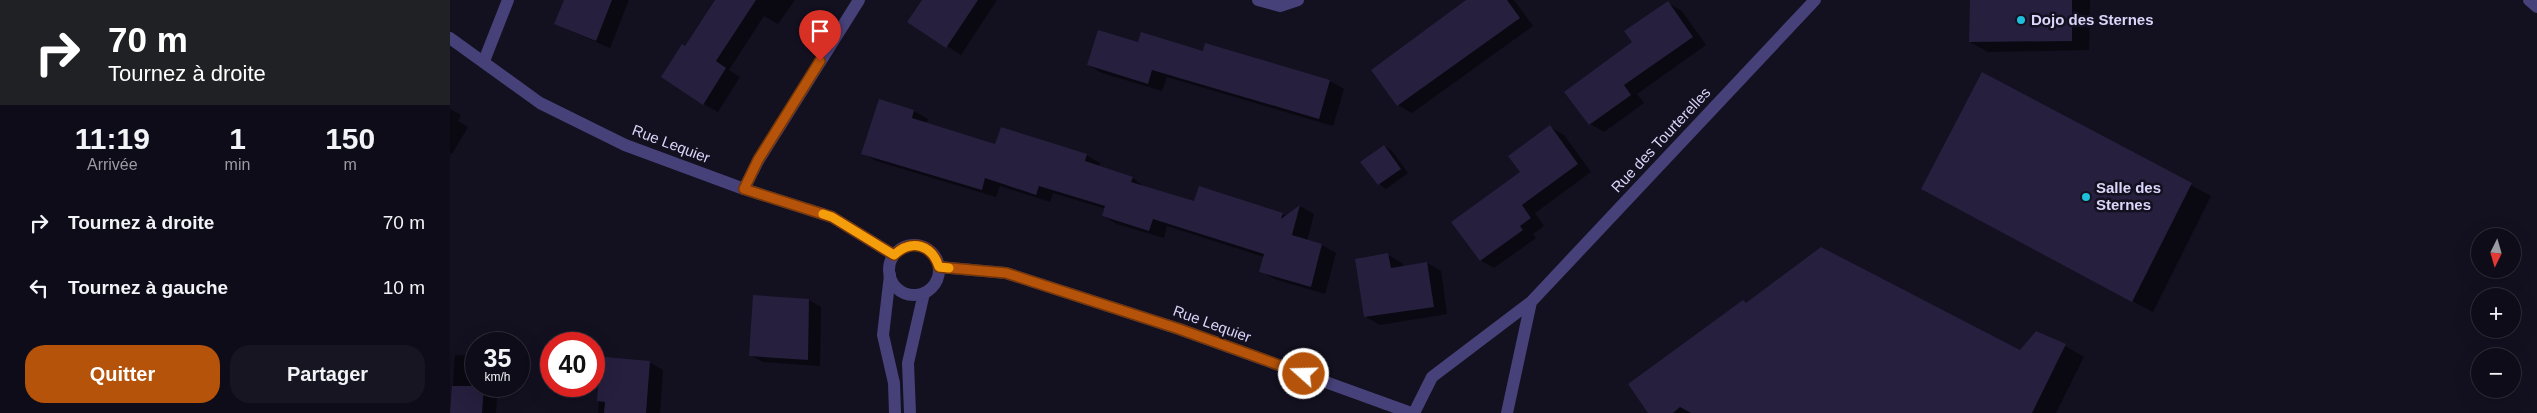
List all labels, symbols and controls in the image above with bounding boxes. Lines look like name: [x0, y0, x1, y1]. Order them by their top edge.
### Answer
pin: [799, 10, 841, 61]
place label: Dojo des Sternes: [2031, 11, 2154, 28]
marker: Dojo des Sternes: [2015, 14, 2027, 26]
icon: arrive: [806, 17, 834, 45]
icon: right: [25, 20, 90, 85]
text: 70 m: [108, 20, 188, 59]
text: Tournez à droite: [108, 61, 266, 86]
street label: Rue des Tourterelles: [1608, 84, 1714, 196]
street label: Rue Lequier: [630, 121, 712, 166]
text: 11:19: [75, 122, 150, 155]
text: 1: [229, 122, 246, 155]
text: 150: [325, 122, 375, 155]
text: Arrivée: [87, 156, 138, 173]
text: min: [225, 156, 250, 173]
text: m: [344, 156, 357, 173]
place label: Salle des Sternes: [2096, 179, 2161, 213]
marker: Salle des Sternes: [2080, 191, 2092, 203]
icon: right: [25, 209, 53, 237]
text: Tournez à droite: [68, 212, 214, 233]
text: 70 m: [383, 212, 425, 233]
north arrow: [2471, 228, 2521, 278]
map controls: [2471, 228, 2521, 398]
icon: left: [25, 274, 53, 302]
text: Tournez à gauche: [68, 277, 228, 298]
text: 10 m: [383, 277, 425, 298]
button: +: [2471, 288, 2521, 338]
street label: Rue Lequier: [1171, 302, 1253, 345]
speed limit sign: 40: [540, 332, 605, 397]
text: 35: [484, 344, 511, 372]
button: Quitter: [25, 345, 220, 403]
button: Partager: [230, 345, 425, 403]
position arrow: [1277, 347, 1329, 399]
button: −: [2471, 348, 2521, 398]
text: km/h: [484, 370, 511, 384]

